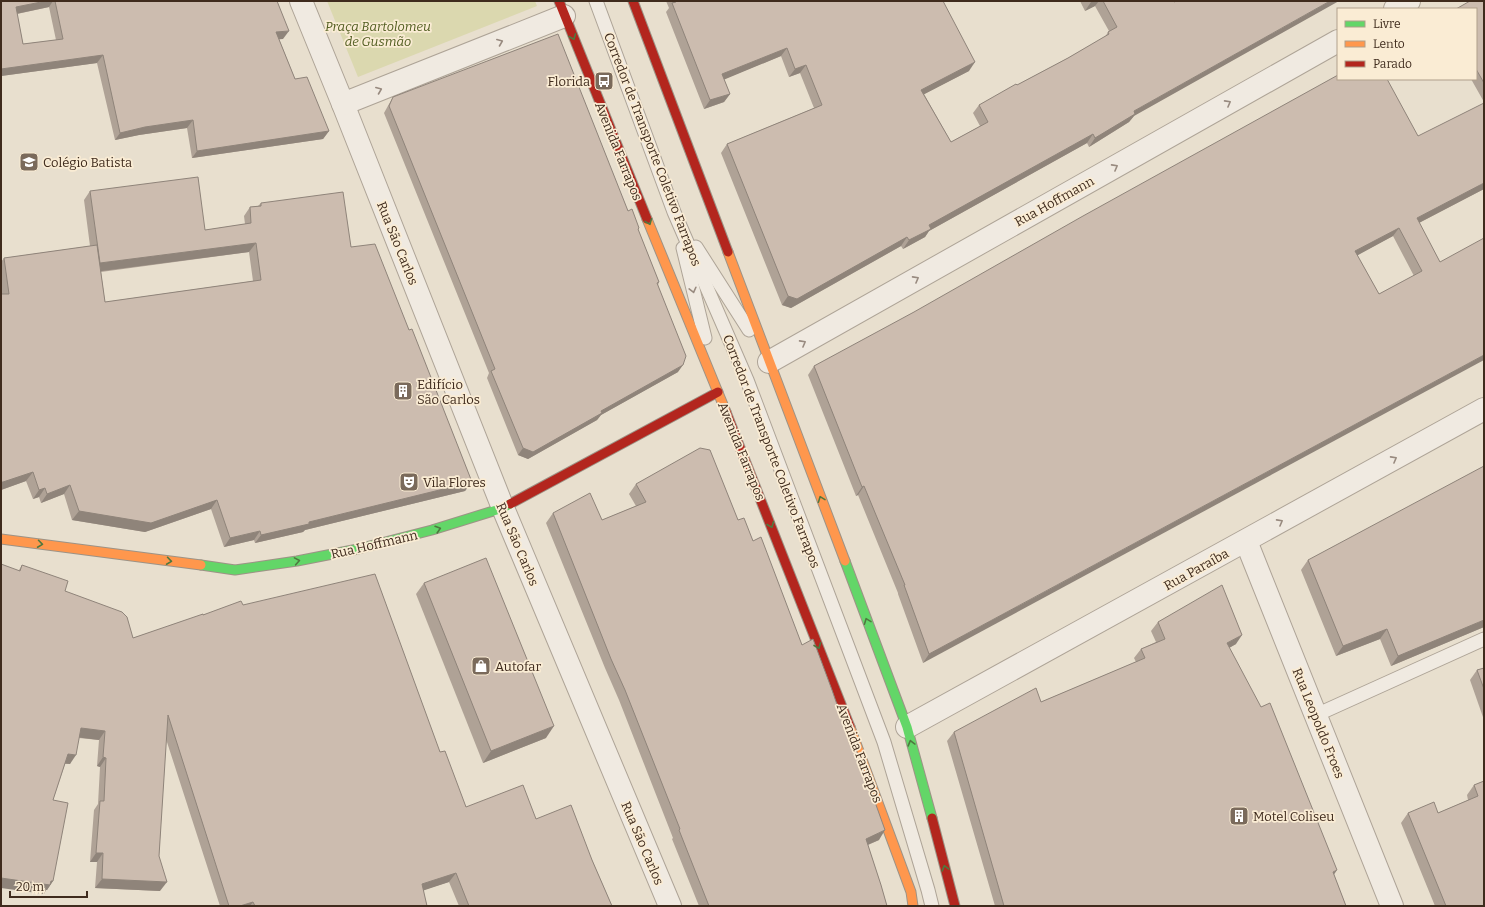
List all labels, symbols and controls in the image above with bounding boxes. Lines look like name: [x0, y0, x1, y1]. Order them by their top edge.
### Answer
legend: [1337, 8, 1477, 80]
text: Livre: [1373, 17, 1401, 31]
park label: Praça Bartolomeu de Gusmão: [325, 19, 431, 49]
street label: Corredor de Transporte Coletivo Farrapos: [601, 30, 704, 268]
one-way arrow: [568, 34, 576, 41]
text: Lento: [1373, 37, 1405, 51]
one-way arrow: [497, 38, 504, 46]
text: Parado: [1373, 57, 1412, 71]
bus stop icon: Florida: [593, 70, 615, 92]
place label: Florida: [548, 74, 590, 89]
one-way arrow: [376, 86, 383, 94]
street label: Avenida Farrapos: [592, 100, 645, 203]
one-way arrow: [1224, 100, 1231, 107]
school or university icon: Colégio Batista: [18, 151, 40, 173]
place label: Colégio Batista: [43, 155, 132, 170]
one-way arrow: [1111, 164, 1118, 171]
street label: Rua Hoffmann: [1012, 173, 1097, 229]
street label: Rua São Carlos: [374, 199, 421, 287]
one-way arrow: [644, 219, 652, 226]
one-way arrow: [912, 276, 919, 283]
one-way arrow: [689, 287, 697, 294]
street label: Corredor de Transporte Coletivo Farrapos: [720, 332, 823, 570]
one-way arrow: [799, 340, 806, 347]
place label: Edifício São Carlos: [417, 377, 480, 407]
building icon: Edifício São Carlos: [392, 380, 414, 402]
street label: Avenida Farrapos: [715, 400, 768, 503]
one-way arrow: [1390, 457, 1397, 464]
theatre icon: Vila Flores: [398, 471, 420, 493]
place label: Vila Flores: [423, 475, 486, 490]
one-way arrow: [818, 496, 826, 503]
street label: Rua São Carlos: [493, 500, 542, 588]
one-way arrow: [1276, 519, 1283, 527]
one-way arrow: [766, 521, 774, 528]
one-way arrow: [434, 525, 441, 534]
street label: Rua Hoffmann: [329, 527, 420, 562]
one-way arrow: [37, 539, 43, 548]
street label: Rua Paraíba: [1161, 545, 1231, 593]
one-way arrow: [165, 556, 172, 565]
one-way arrow: [294, 557, 300, 566]
one-way arrow: [863, 617, 872, 624]
one-way arrow: [814, 642, 822, 649]
shop icon: Autofar: [470, 655, 492, 677]
place label: Autofar: [495, 659, 541, 674]
street label: Rua Leopoldo Froes: [1290, 666, 1348, 781]
street label: Avenida Farrapos: [834, 701, 885, 805]
one-way arrow: [908, 740, 916, 746]
street label: Rua São Carlos: [618, 799, 667, 887]
building icon: Motel Coliseu: [1228, 805, 1250, 827]
place label: Motel Coliseu: [1253, 809, 1334, 824]
one-way arrow: [942, 865, 950, 871]
scale bar: [10, 873, 87, 899]
text: 20 m: [16, 880, 45, 894]

